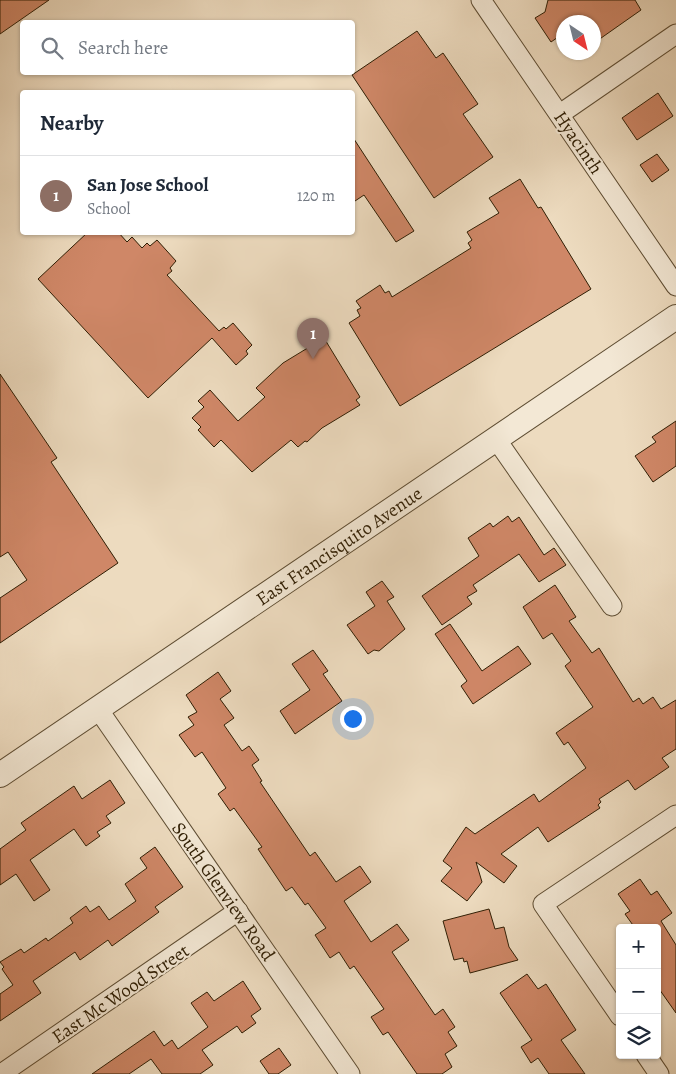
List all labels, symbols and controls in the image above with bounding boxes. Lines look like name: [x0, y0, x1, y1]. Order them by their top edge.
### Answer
north arrow: [556, 15, 601, 60]
search box: [20, 20, 355, 75]
icon: search: [38, 34, 66, 62]
text: Search here: [78, 35, 168, 61]
street label: Hyacinth: [548, 106, 609, 179]
text: Nearby: [40, 109, 103, 137]
text: San Jose School: [87, 172, 208, 198]
text: 1: [53, 185, 59, 207]
text: 120 m: [297, 185, 335, 207]
text: School: [87, 198, 130, 220]
pin: 1: [297, 318, 329, 359]
street label: East Francisquito Avenue: [251, 481, 427, 612]
your location: [340, 706, 366, 732]
street label: South Glenview Road: [165, 817, 281, 967]
map controls: [616, 924, 661, 1059]
button: +: [616, 924, 661, 969]
street label: East Mc Wood Street: [47, 938, 194, 1050]
button: −: [616, 969, 661, 1014]
button: layers: [616, 1014, 661, 1059]

